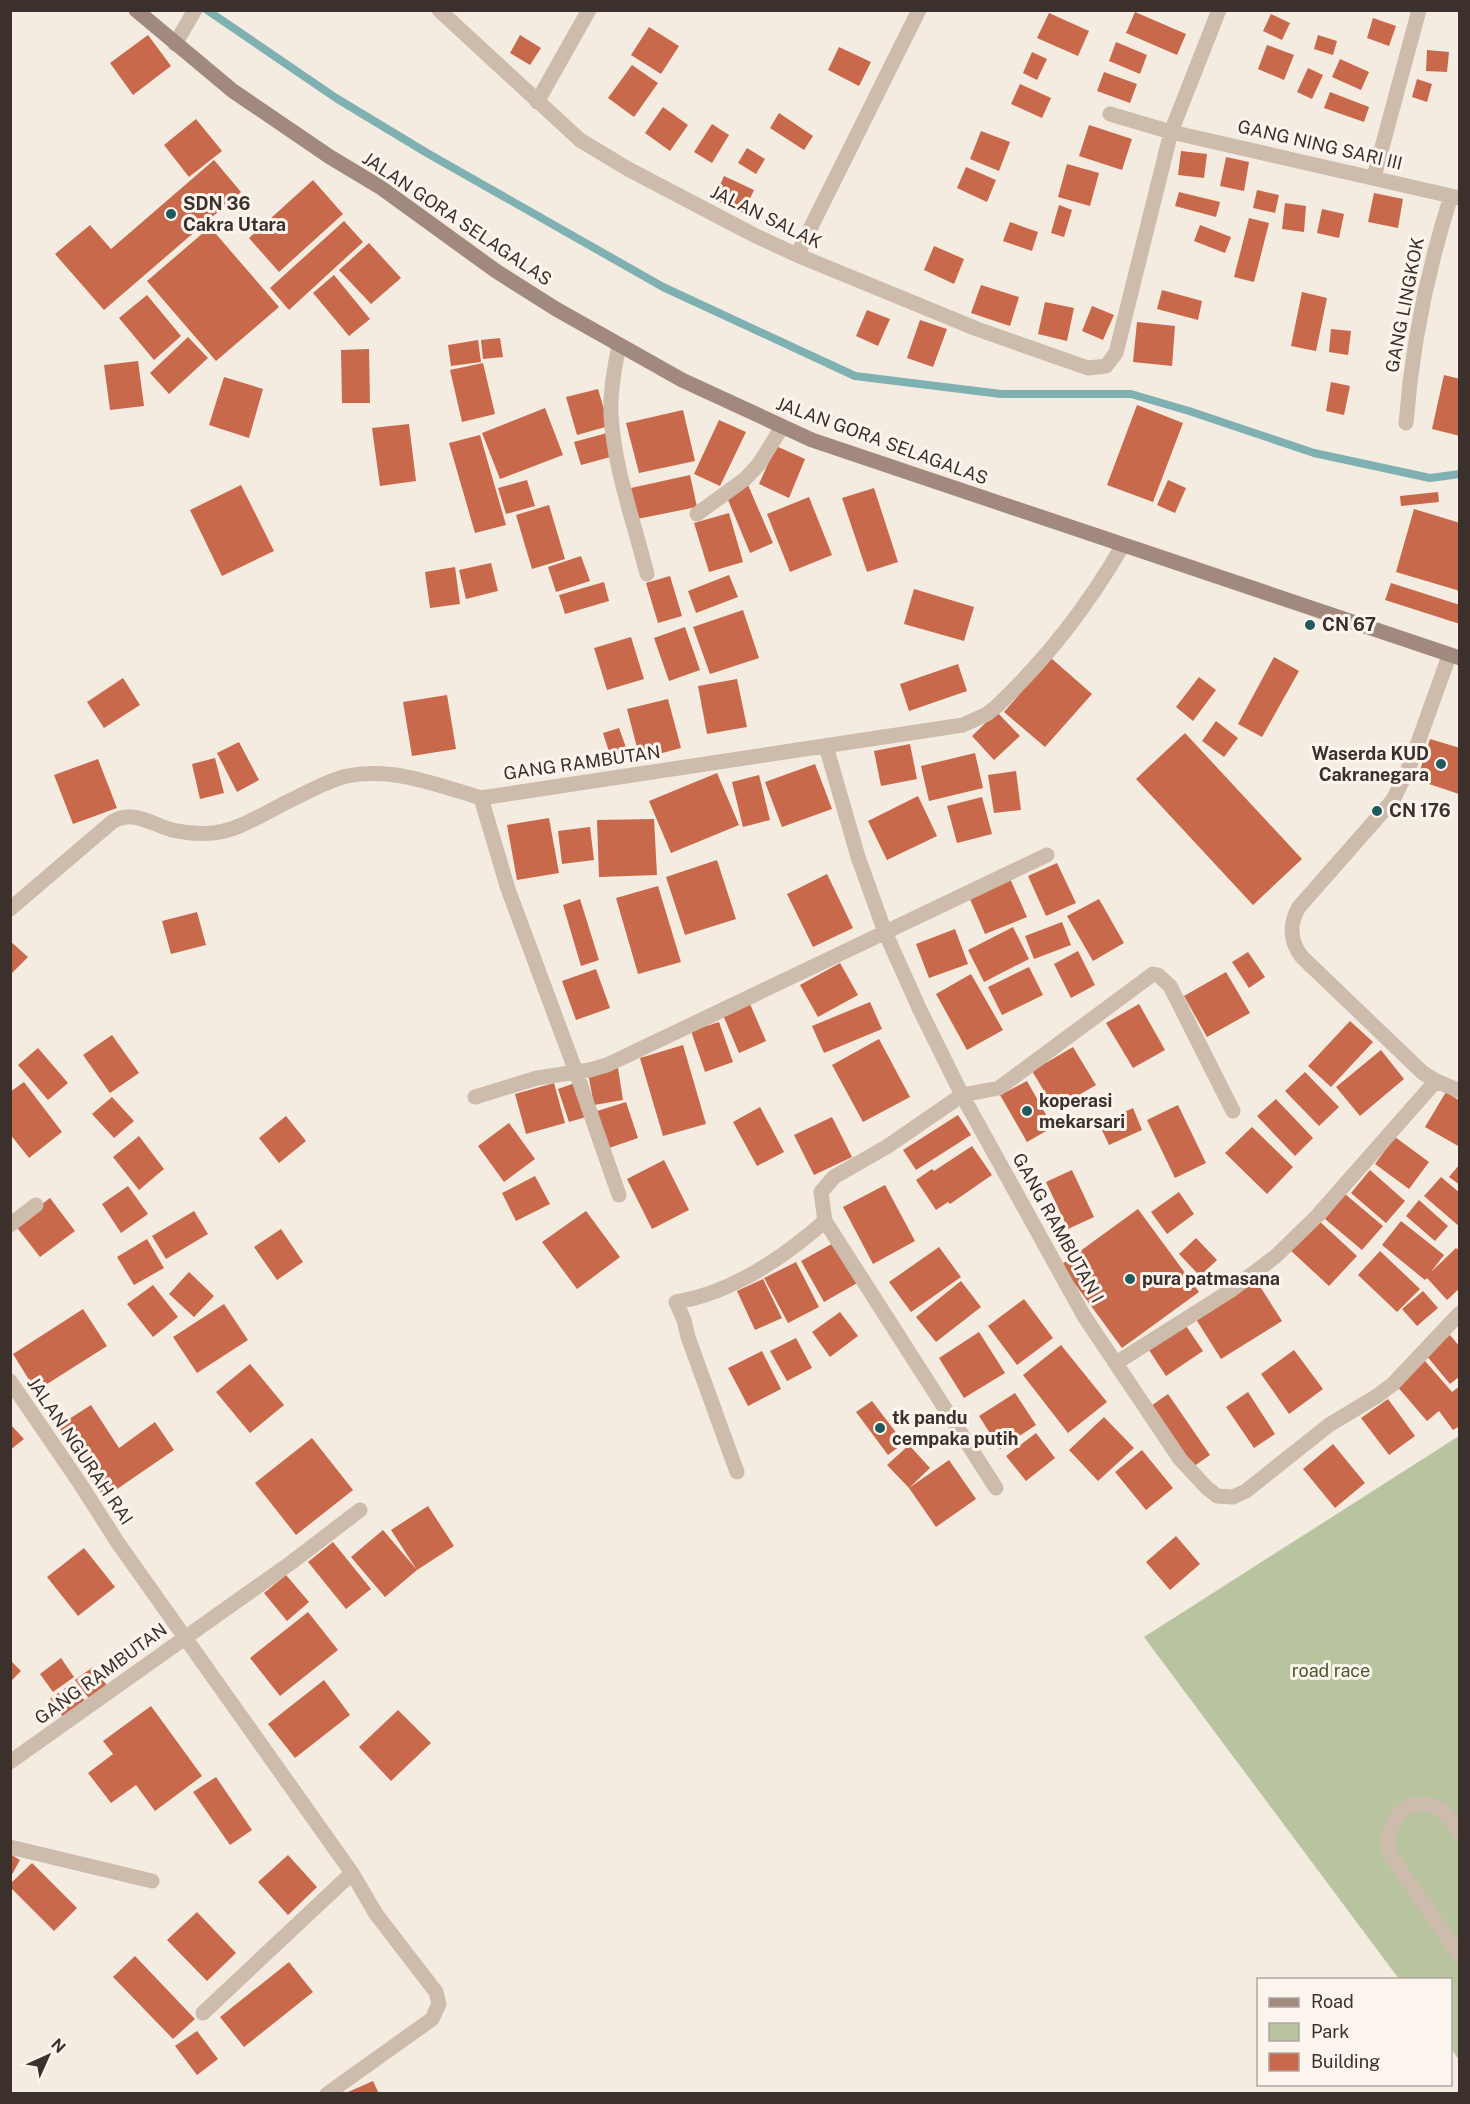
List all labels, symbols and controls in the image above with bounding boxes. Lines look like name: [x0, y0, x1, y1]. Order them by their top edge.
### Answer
street label: GANG NING SARI III: [1236, 115, 1405, 174]
street label: JALAN GORA SELAGALAS: [359, 147, 556, 290]
street label: JALAN SALAK: [707, 181, 825, 252]
place label: SDN 36 Cakra Utara: [183, 193, 286, 235]
marker: SDN 36 Cakra Utara: [164, 207, 178, 221]
street label: GANG LINGKOK: [1381, 236, 1428, 374]
street label: JALAN GORA SELAGALAS: [773, 392, 991, 489]
place label: CN 67: [1322, 614, 1376, 635]
marker: CN 67: [1303, 618, 1317, 632]
street label: GANG RAMBUTAN: [502, 741, 662, 784]
place label: Waserda KUD Cakranegara: [1311, 743, 1429, 785]
marker: Waserda KUD Cakranegara: [1434, 757, 1448, 771]
place label: CN 176: [1389, 800, 1451, 821]
marker: CN 176: [1370, 804, 1384, 818]
place label: koperasi mekarsari: [1039, 1090, 1125, 1132]
marker: koperasi mekarsari: [1020, 1104, 1034, 1118]
street label: GANG RAMBUTAN I: [1009, 1149, 1108, 1306]
place label: pura patmasana: [1142, 1268, 1280, 1289]
marker: pura patmasana: [1123, 1272, 1137, 1286]
street label: JALAN NGURAH RAI: [23, 1373, 138, 1528]
place label: tk pandu cempaka putih: [892, 1407, 1018, 1449]
marker: tk pandu cempaka putih: [873, 1421, 887, 1435]
street label: GANG RAMBUTAN: [31, 1619, 171, 1729]
park label: road race: [1292, 1660, 1370, 1681]
legend: [1257, 1978, 1452, 2086]
text: Road: [1311, 1991, 1354, 2012]
text: Park: [1311, 2021, 1349, 2042]
north arrow: [18, 2026, 78, 2086]
text: N: [47, 2035, 69, 2057]
text: Building: [1311, 2051, 1380, 2072]

